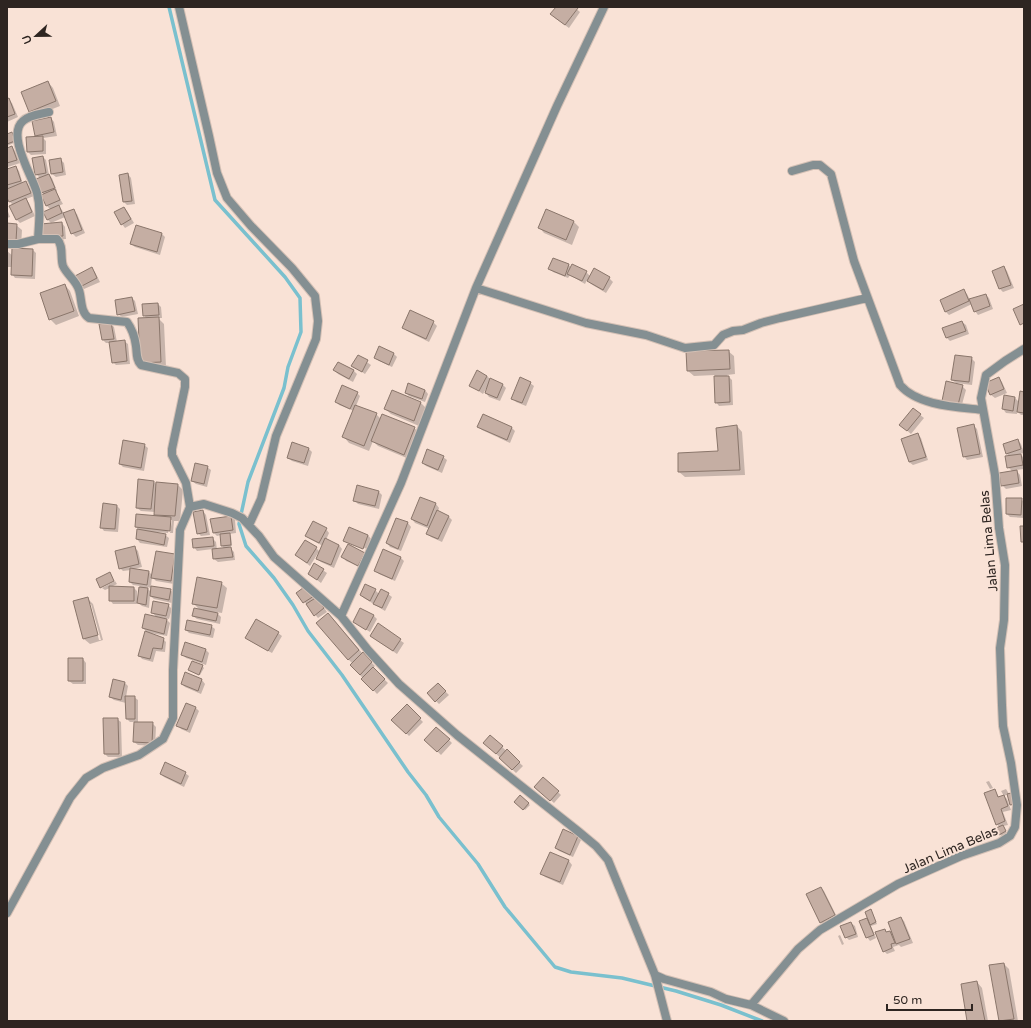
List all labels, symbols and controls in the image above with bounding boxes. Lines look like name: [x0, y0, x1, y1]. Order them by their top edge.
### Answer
north arrow: [16, 16, 56, 56]
text: U: [20, 33, 35, 46]
street label: Jalan Lima Belas: [977, 490, 1001, 592]
street label: Jalan Lima Belas: [900, 823, 1000, 877]
scale bar: [887, 986, 972, 1012]
text: 50 m: [893, 993, 922, 1007]

